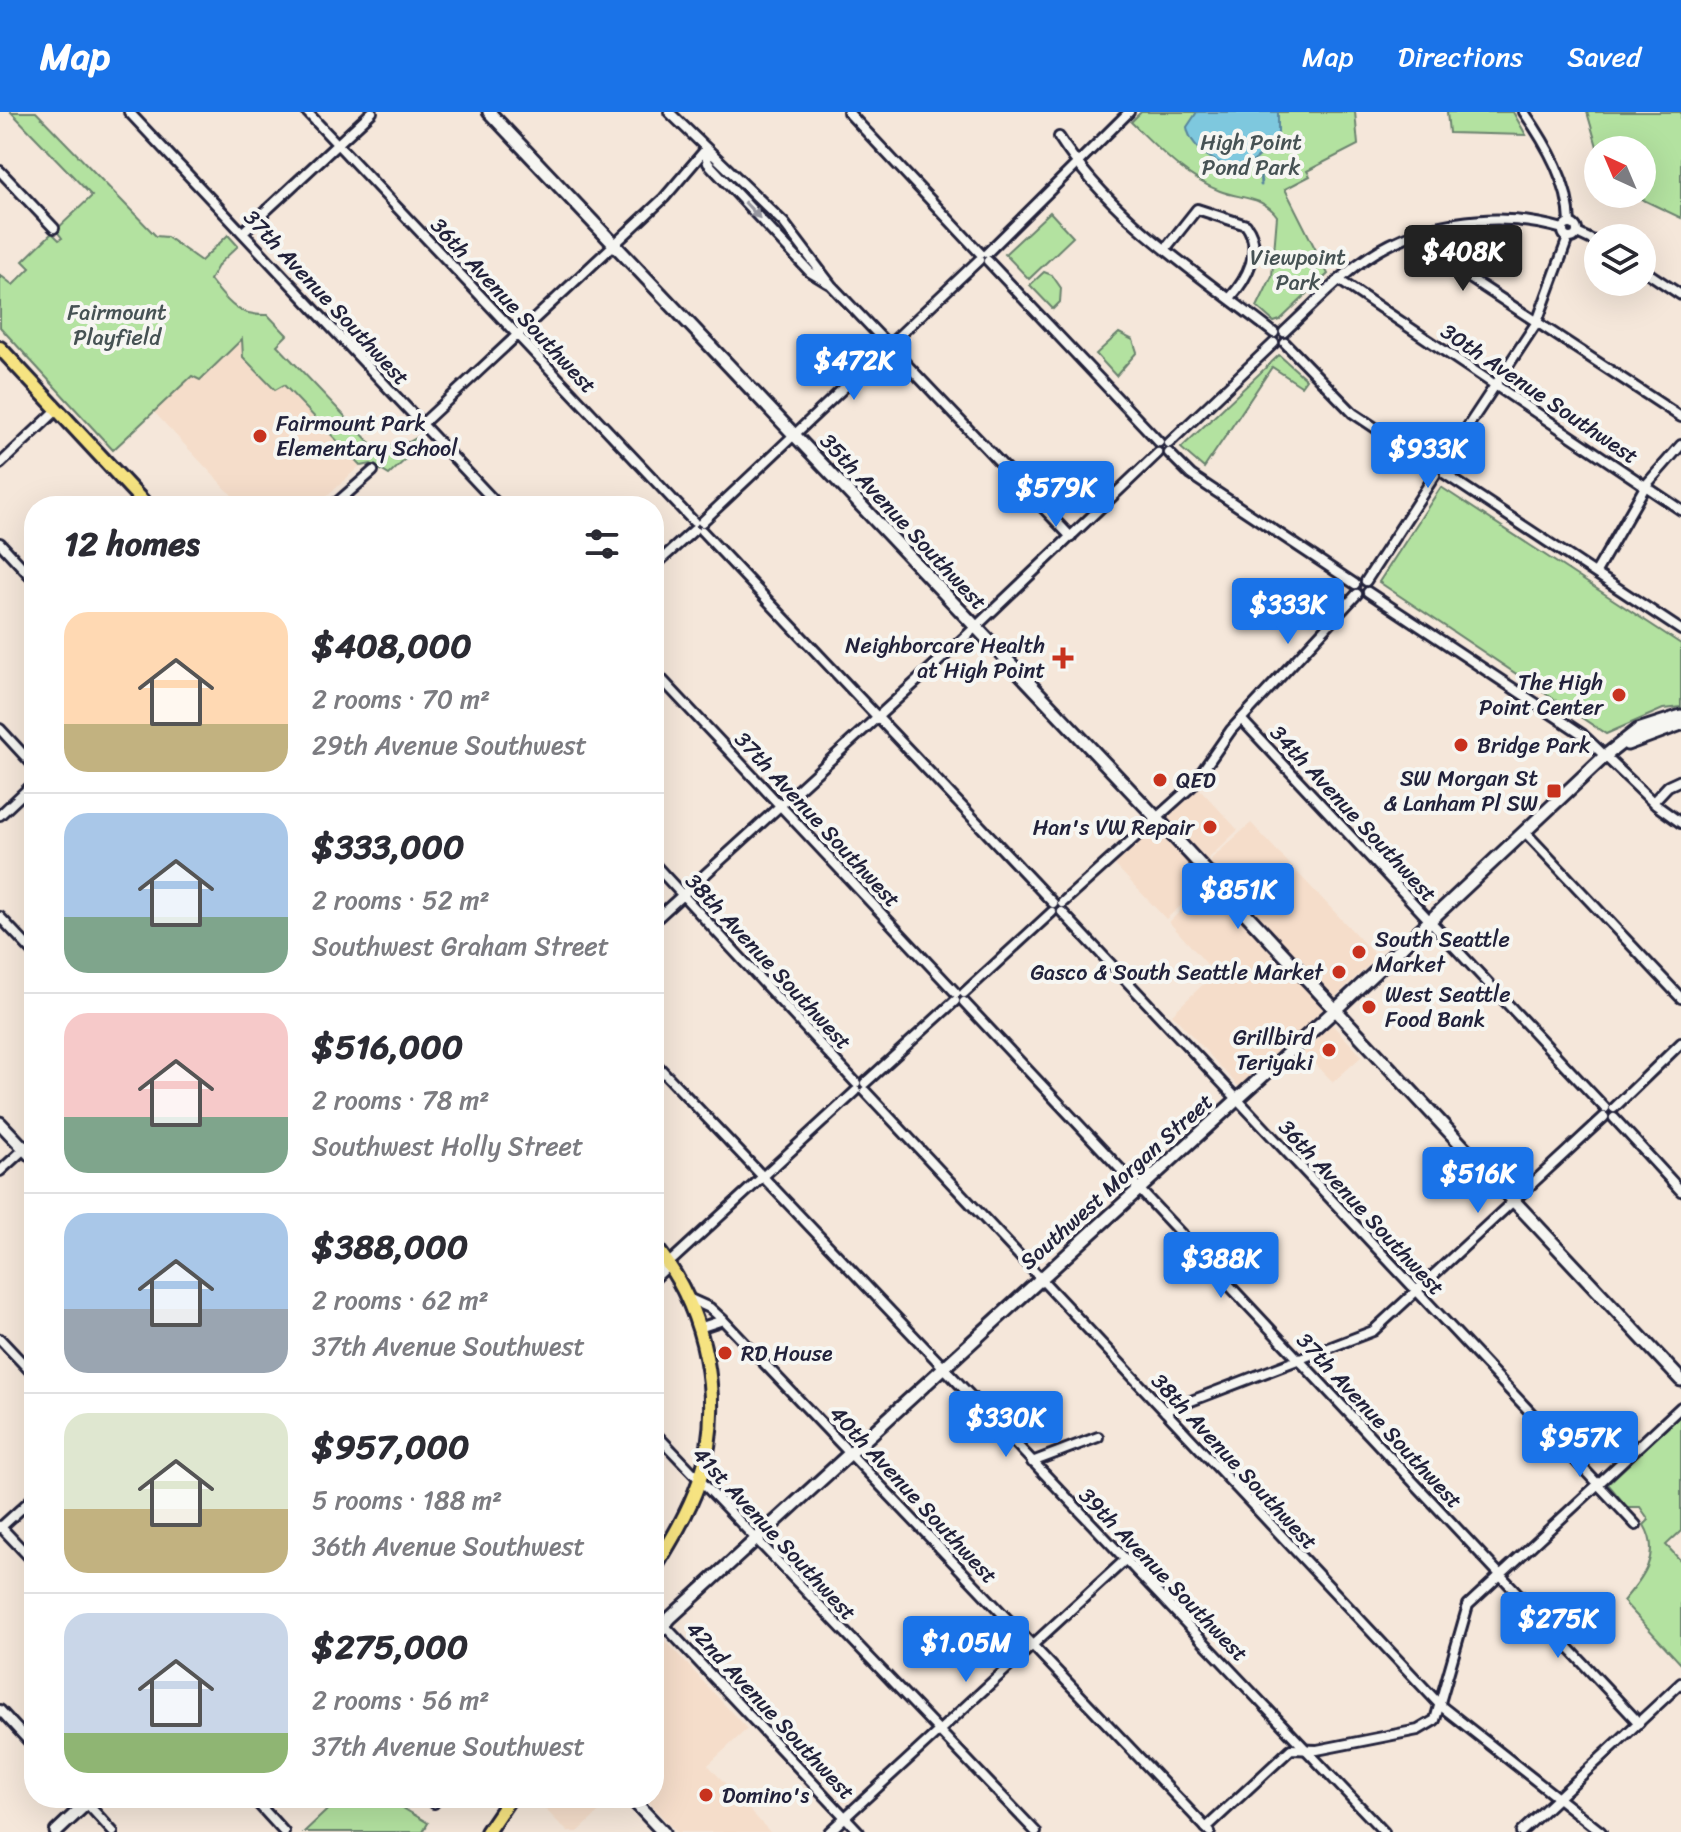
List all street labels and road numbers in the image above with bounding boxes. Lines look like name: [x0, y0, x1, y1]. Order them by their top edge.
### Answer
street label: 37th Avenue Southwest: [234, 200, 420, 395]
street label: 36th Avenue Southwest: [421, 208, 607, 403]
street label: 30th Avenue Southwest: [1433, 312, 1647, 475]
street label: 35th Avenue Southwest: [810, 423, 997, 620]
street label: 34th Avenue Southwest: [1260, 715, 1447, 912]
street label: 37th Avenue Southwest: [725, 722, 911, 917]
street label: 38th Avenue Southwest: [675, 863, 862, 1060]
street label: Southwest Morgan Street: [1010, 1083, 1223, 1280]
street label: 36th Avenue Southwest: [1269, 1110, 1455, 1305]
street label: 37th Avenue Southwest: [1287, 1323, 1473, 1518]
street label: 38th Avenue Southwest: [1141, 1363, 1328, 1560]
street label: 40th Avenue Southwest: [820, 1395, 1008, 1593]
street label: 41st Avenue Southwest: [683, 1437, 867, 1630]
street label: 39th Avenue Southwest: [1069, 1477, 1258, 1672]
street label: 42nd Avenue Southwest: [676, 1611, 865, 1810]

